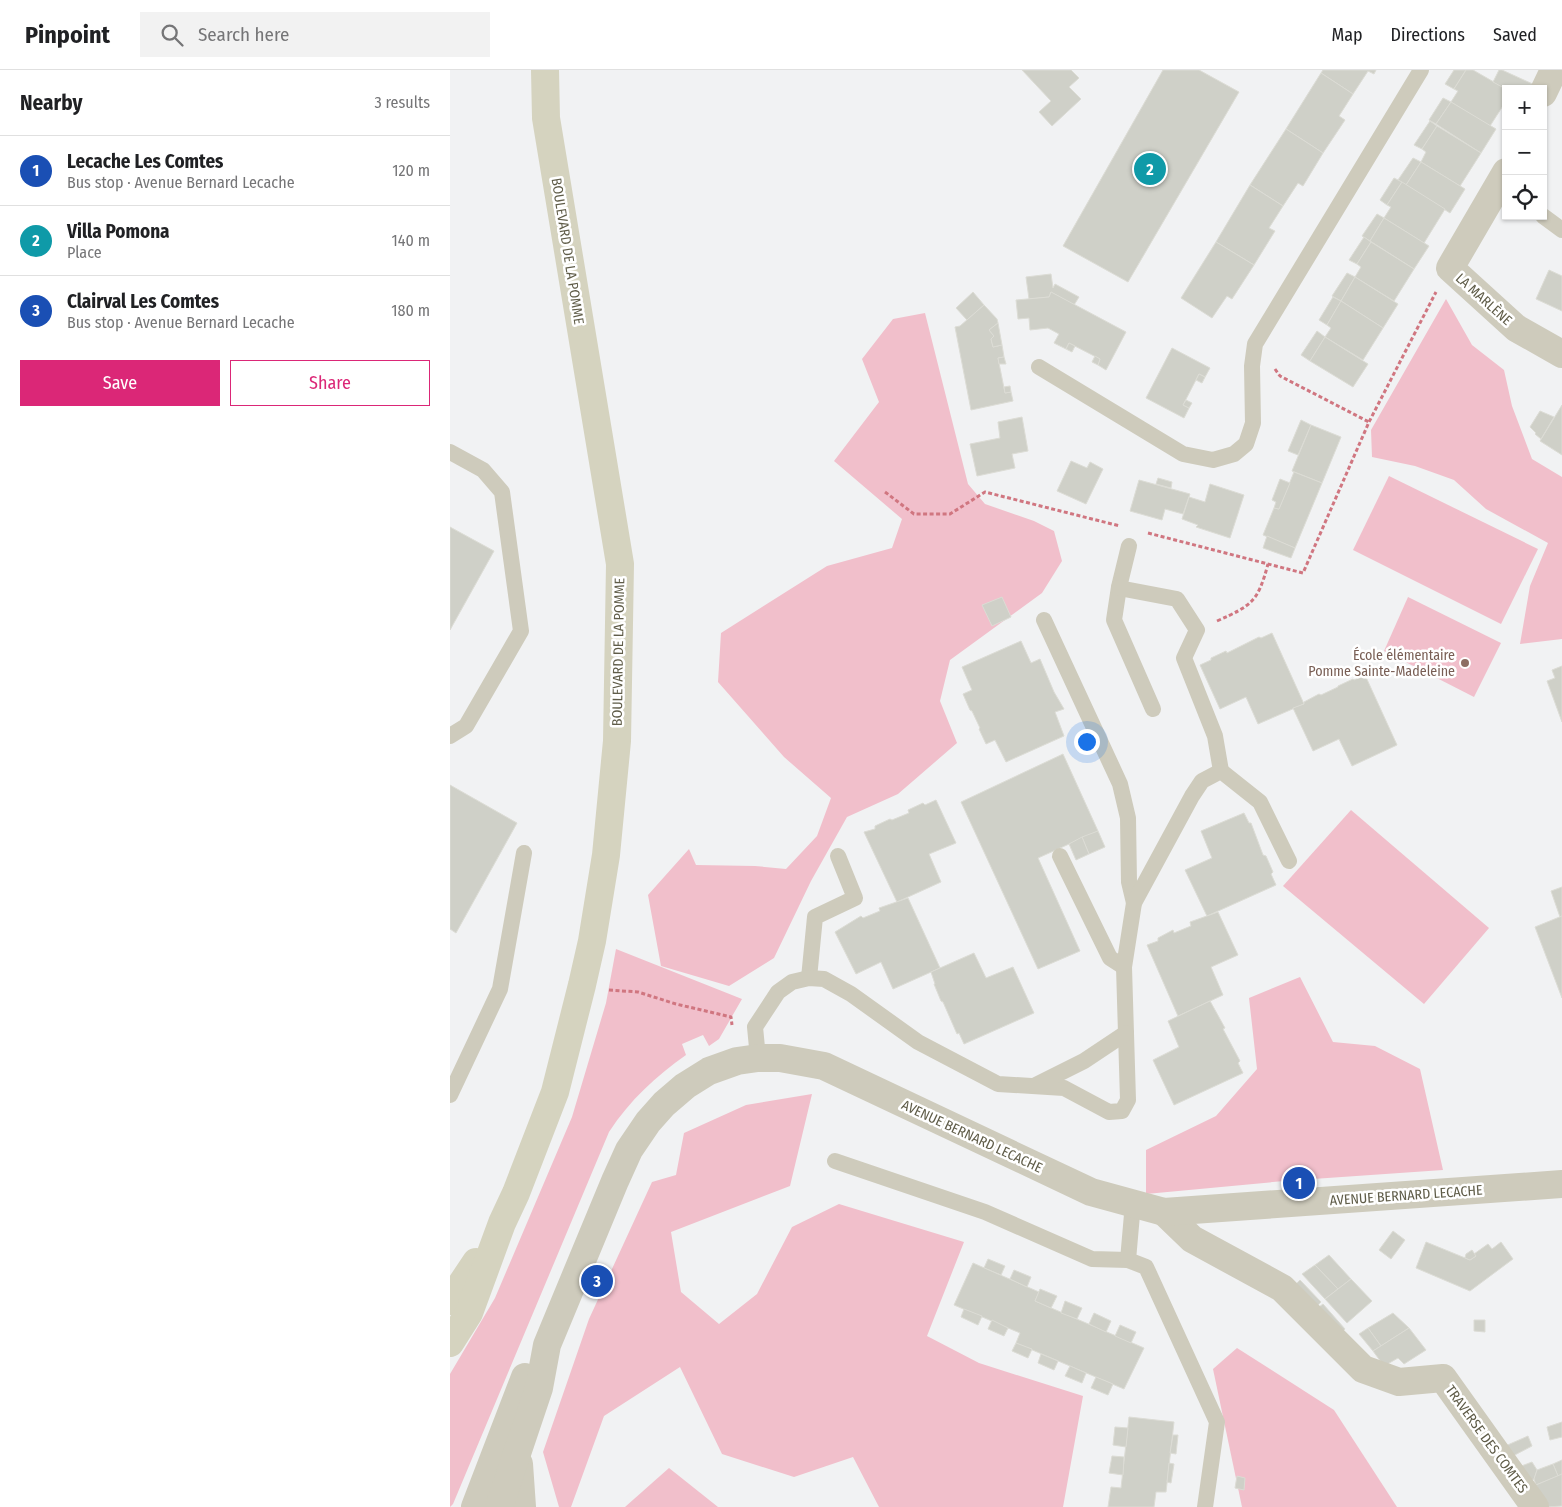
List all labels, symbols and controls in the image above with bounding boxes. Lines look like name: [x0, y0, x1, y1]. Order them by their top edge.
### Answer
search box: [140, 12, 490, 57]
text: Pinpoint: [25, 21, 110, 49]
icon: search: [158, 21, 186, 49]
text: Search here: [198, 23, 289, 46]
text: Map: [1331, 24, 1363, 46]
text: Directions: [1391, 24, 1465, 46]
text: Saved: [1493, 24, 1537, 46]
map controls: [1502, 85, 1547, 220]
button: +: [1502, 85, 1547, 130]
text: Nearby: [20, 90, 82, 116]
text: 3 results: [374, 93, 430, 112]
button: −: [1502, 130, 1547, 175]
text: Lecache Les Comtes: [67, 150, 223, 173]
pin: 2: [1134, 150, 1166, 188]
text: 1: [33, 161, 39, 180]
text: 120 m: [392, 161, 430, 180]
text: Bus stop · Avenue Bernard Lecache: [67, 173, 295, 192]
button: locate: [1502, 175, 1547, 220]
street label: BOULEVARD DE LA POMME: [548, 177, 588, 326]
text: Villa Pomona: [67, 220, 170, 243]
text: 2: [32, 231, 40, 250]
text: 140 m: [392, 231, 430, 250]
text: Place: [67, 243, 102, 262]
street label: LA MARLÈNE: [1452, 269, 1516, 329]
text: Clairval Les Comtes: [67, 290, 219, 313]
text: 3: [32, 301, 40, 320]
text: 180 m: [391, 301, 430, 320]
text: Bus stop · Avenue Bernard Lecache: [67, 313, 295, 332]
button: Save: [20, 360, 220, 406]
button: Share: [230, 360, 430, 406]
street label: BOULEVARD DE LA POMME: [609, 577, 628, 726]
place label: École élémentaire Pomme Sainte-Madeleine: [1308, 646, 1455, 680]
marker: École élémentaire Pomme Sainte-Madeleine: [1459, 657, 1471, 669]
your location: [1074, 729, 1100, 755]
street label: AVENUE BERNARD LECACHE: [899, 1096, 1045, 1177]
pin: 1: [1283, 1164, 1315, 1202]
street label: AVENUE BERNARD LECACHE: [1329, 1182, 1484, 1209]
pin: 3: [581, 1262, 613, 1300]
street label: TRAVERSE DES COMTES: [1442, 1382, 1531, 1497]

